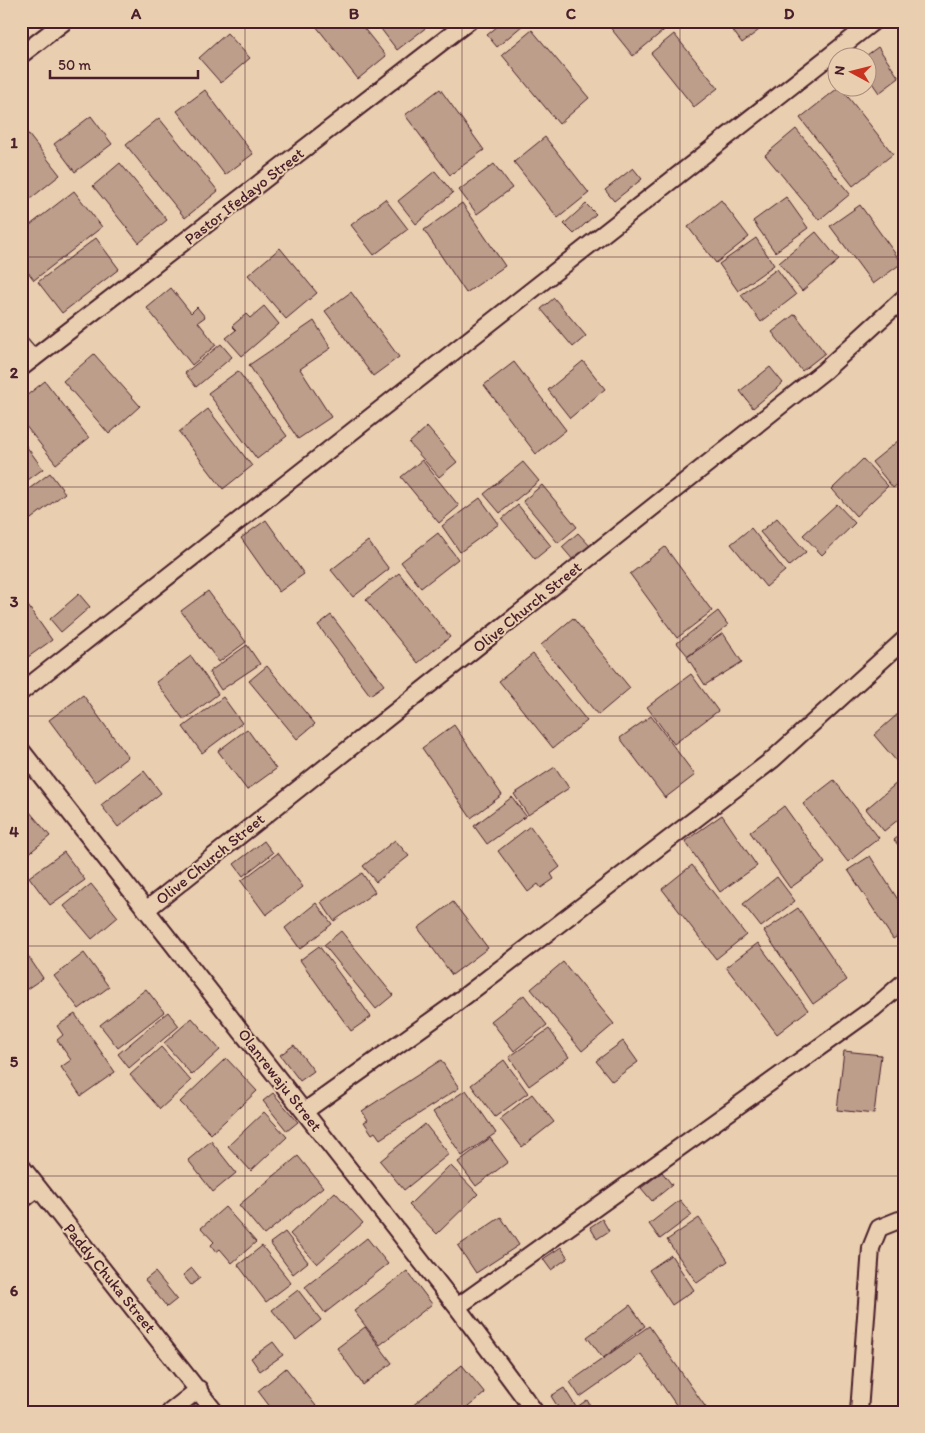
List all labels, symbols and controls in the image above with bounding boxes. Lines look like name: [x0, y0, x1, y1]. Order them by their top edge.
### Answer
text: A: [130, 4, 142, 23]
text: B: [349, 4, 360, 23]
text: C: [566, 4, 577, 23]
text: D: [784, 4, 795, 23]
scale bar: [50, 48, 198, 80]
north arrow: [828, 48, 878, 98]
text: 50 m: [58, 56, 91, 74]
text: N: [831, 65, 849, 76]
text: 1: [10, 133, 18, 152]
street label: Pastor Ifedayo Street: [180, 143, 308, 249]
text: 2: [10, 363, 19, 382]
street label: Olive Church Street: [469, 557, 585, 657]
text: 3: [10, 592, 19, 611]
street label: Olive Church Street: [152, 809, 268, 909]
text: 4: [9, 822, 19, 841]
street label: Olanrewaju Street: [234, 1025, 326, 1135]
text: 5: [10, 1052, 19, 1071]
street label: Paddy Chuka Street: [60, 1219, 160, 1337]
text: 6: [10, 1281, 19, 1300]

